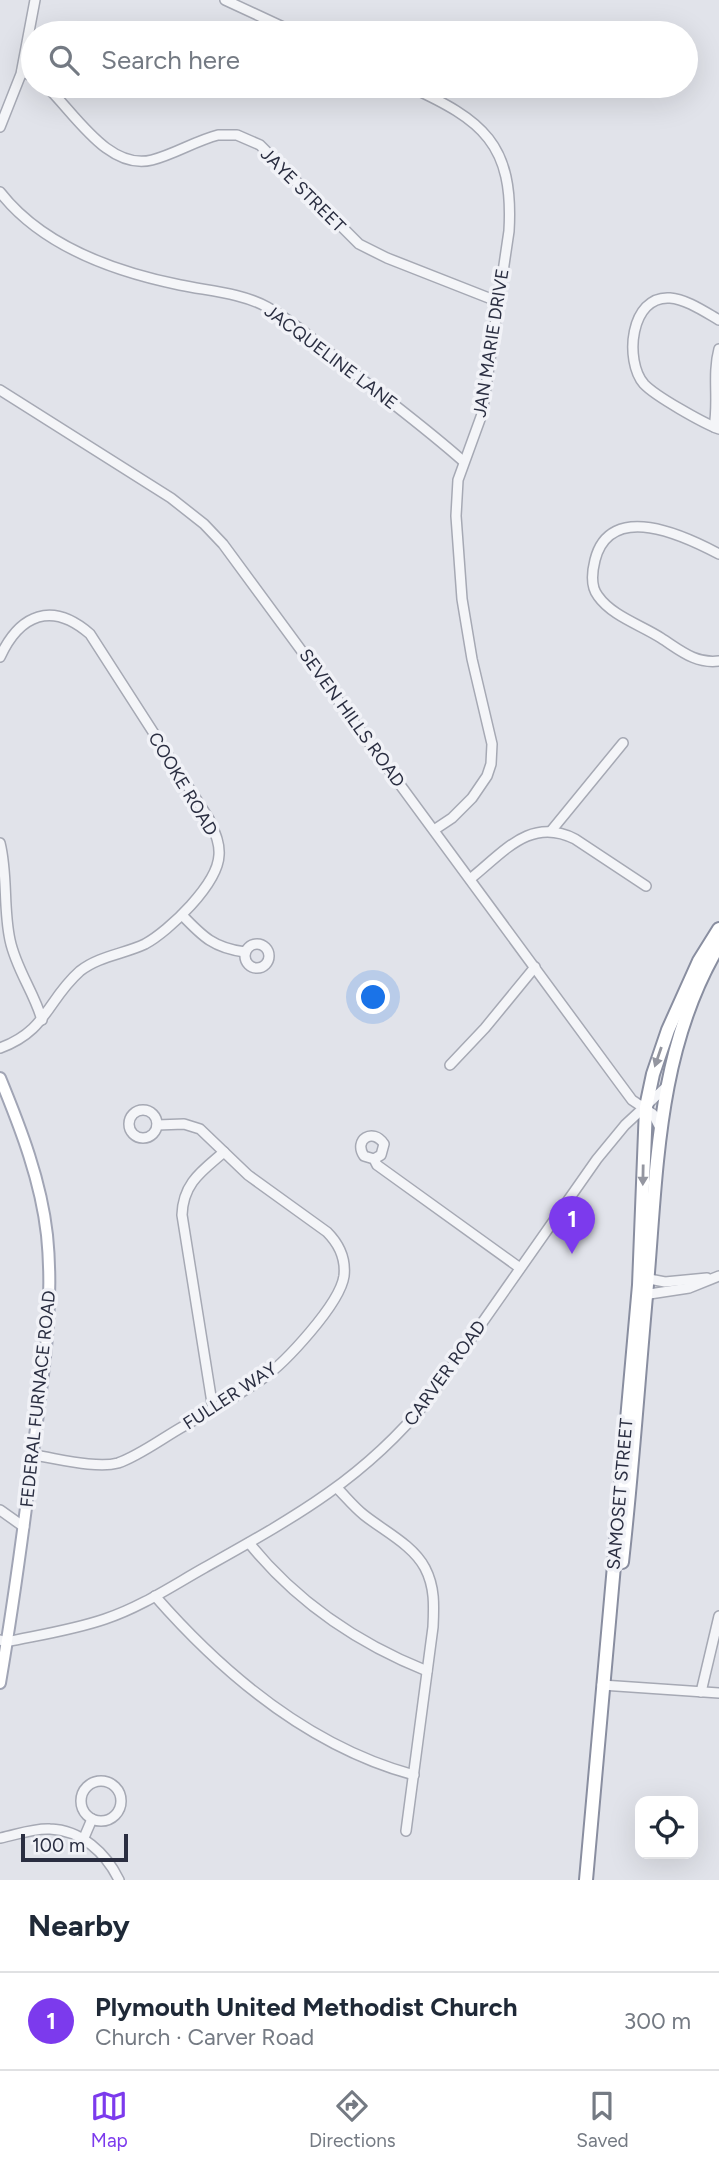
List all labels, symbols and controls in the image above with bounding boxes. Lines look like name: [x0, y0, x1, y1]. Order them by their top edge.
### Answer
search box: [21, 21, 698, 98]
icon: search: [45, 41, 83, 79]
text: Search here: [101, 44, 240, 76]
street label: JAYE STREET: [256, 143, 350, 237]
street label: JAN MARIE DRIVE: [468, 267, 514, 419]
street label: JACQUELINE LANE: [260, 300, 402, 414]
street label: SEVEN HILLS ROAD: [294, 645, 410, 791]
street label: COOKE ROAD: [143, 728, 223, 840]
your location: [356, 980, 390, 1014]
one-way arrow: [653, 1047, 663, 1068]
one-way arrow: [637, 1164, 649, 1186]
pin: 1: [549, 1196, 595, 1254]
street label: FEDERAL FURNACE ROAD: [16, 1289, 60, 1509]
street label: CARVER ROAD: [399, 1316, 491, 1430]
street label: FULLER WAY: [179, 1358, 281, 1434]
street label: SAMOSET STREET: [602, 1417, 638, 1571]
map controls: [635, 1796, 698, 1859]
button: locate: [635, 1796, 698, 1859]
scale bar: [21, 1831, 128, 1863]
text: 100 m: [32, 1834, 85, 1857]
text: Nearby: [28, 1907, 130, 1944]
text: Plymouth United Methodist Church: [95, 1991, 518, 2023]
text: 1: [46, 2007, 56, 2035]
text: 300 m: [624, 2007, 691, 2035]
text: Church · Carver Road: [95, 2023, 314, 2051]
tab: Map: [90, 2087, 128, 2152]
tab: Directions: [309, 2087, 396, 2152]
tab: Saved: [576, 2087, 629, 2152]

